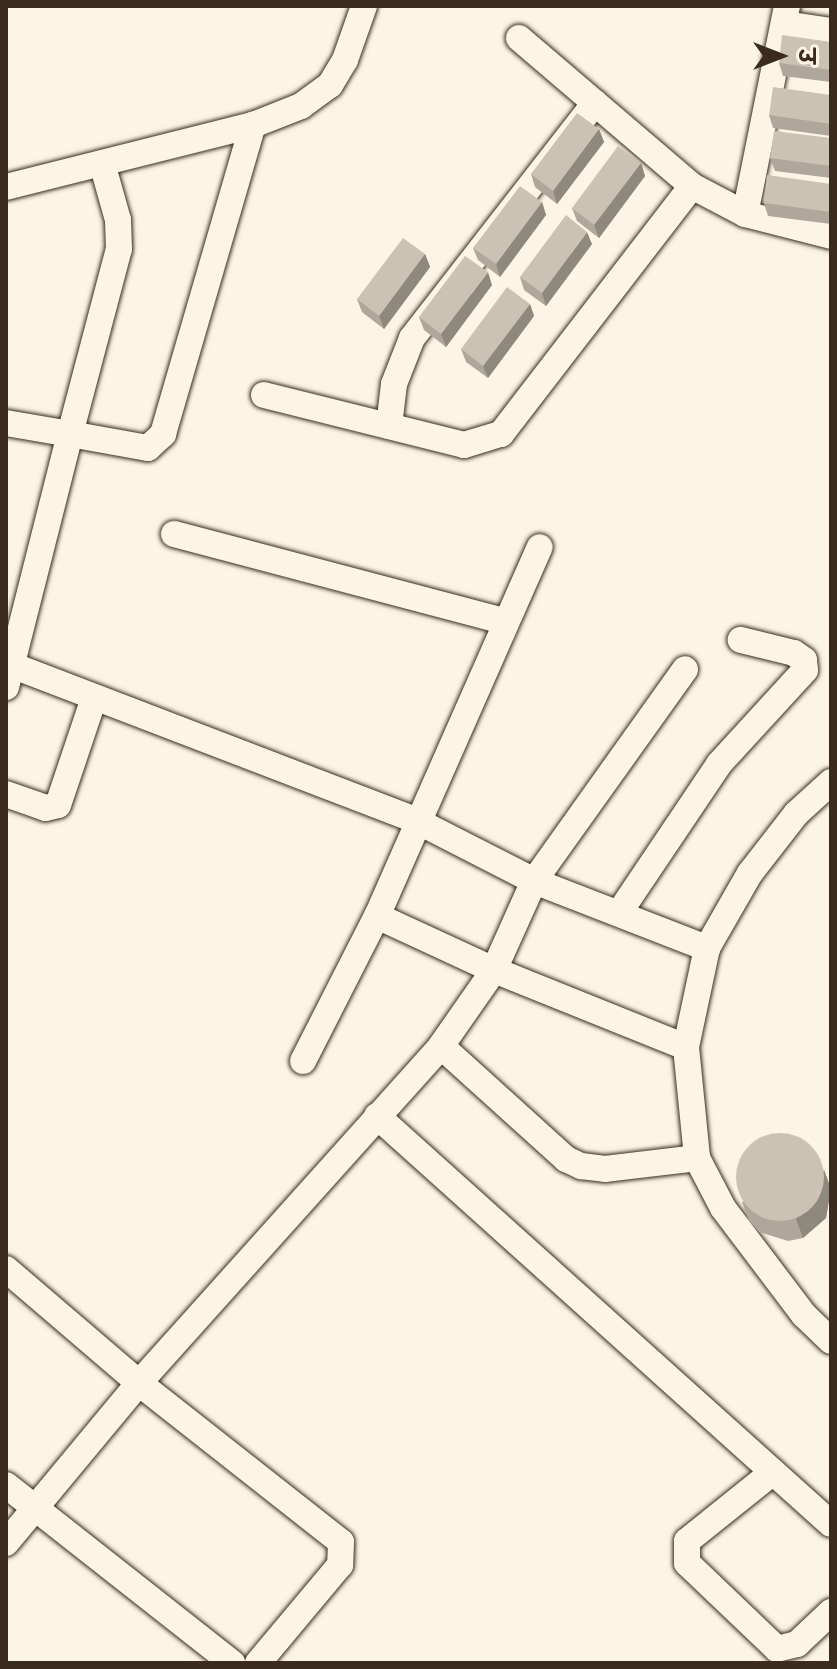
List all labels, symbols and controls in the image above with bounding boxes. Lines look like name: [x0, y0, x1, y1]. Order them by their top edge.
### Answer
north arrow: [741, 16, 821, 96]
text: उ: [791, 49, 819, 63]

